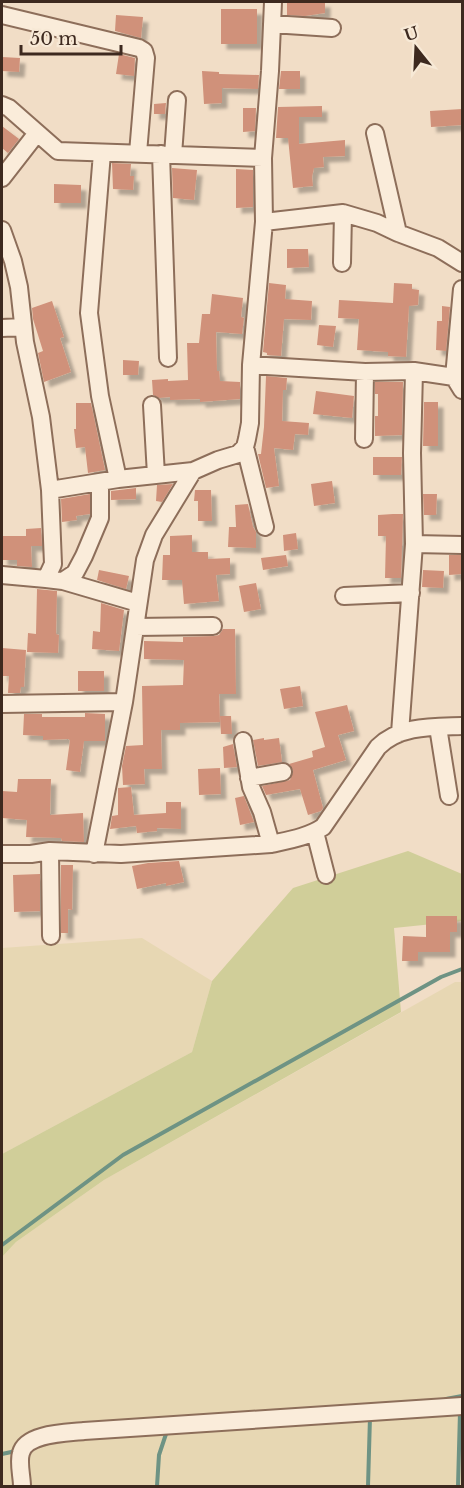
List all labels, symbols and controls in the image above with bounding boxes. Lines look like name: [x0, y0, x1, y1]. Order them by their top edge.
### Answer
scale bar: [21, 18, 122, 56]
north arrow: [386, 18, 446, 78]
text: U: [402, 22, 421, 45]
text: 50 m: [30, 28, 78, 50]

